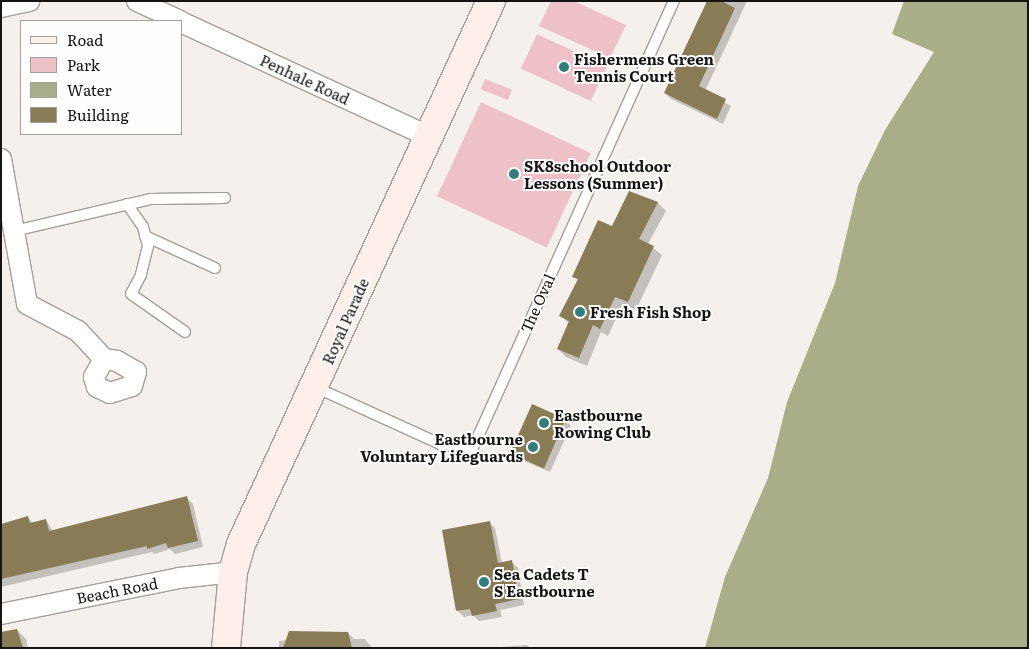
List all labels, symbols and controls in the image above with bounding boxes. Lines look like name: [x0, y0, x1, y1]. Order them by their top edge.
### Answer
legend: [20, 20, 182, 135]
text: Road: [67, 28, 103, 51]
place label: Fishermens Green Tennis Court: [574, 49, 714, 84]
street label: Penhale Road: [257, 50, 353, 108]
text: Park: [67, 53, 100, 76]
marker: Fishermens Green Tennis Court: [558, 61, 570, 73]
text: Water: [67, 78, 112, 101]
text: Building: [67, 103, 129, 126]
place label: SK8school Outdoor Lessons (Summer): [524, 156, 671, 191]
marker: SK8school Outdoor Lessons (Summer): [508, 168, 520, 180]
street label: The Oval: [516, 271, 558, 335]
street label: Royal Parade: [318, 275, 372, 367]
place label: Fresh Fish Shop: [590, 303, 711, 321]
marker: Fresh Fish Shop: [574, 306, 586, 318]
place label: Eastbourne Rowing Club: [554, 405, 651, 440]
marker: Eastbourne Rowing Club: [538, 417, 550, 429]
place label: Eastbourne Voluntary Lifeguards: [360, 429, 523, 464]
marker: Eastbourne Voluntary Lifeguards: [527, 441, 539, 453]
place label: Sea Cadets T S Eastbourne: [494, 564, 595, 599]
street label: Beach Road: [75, 573, 159, 607]
marker: Sea Cadets T S Eastbourne: [478, 576, 490, 588]

